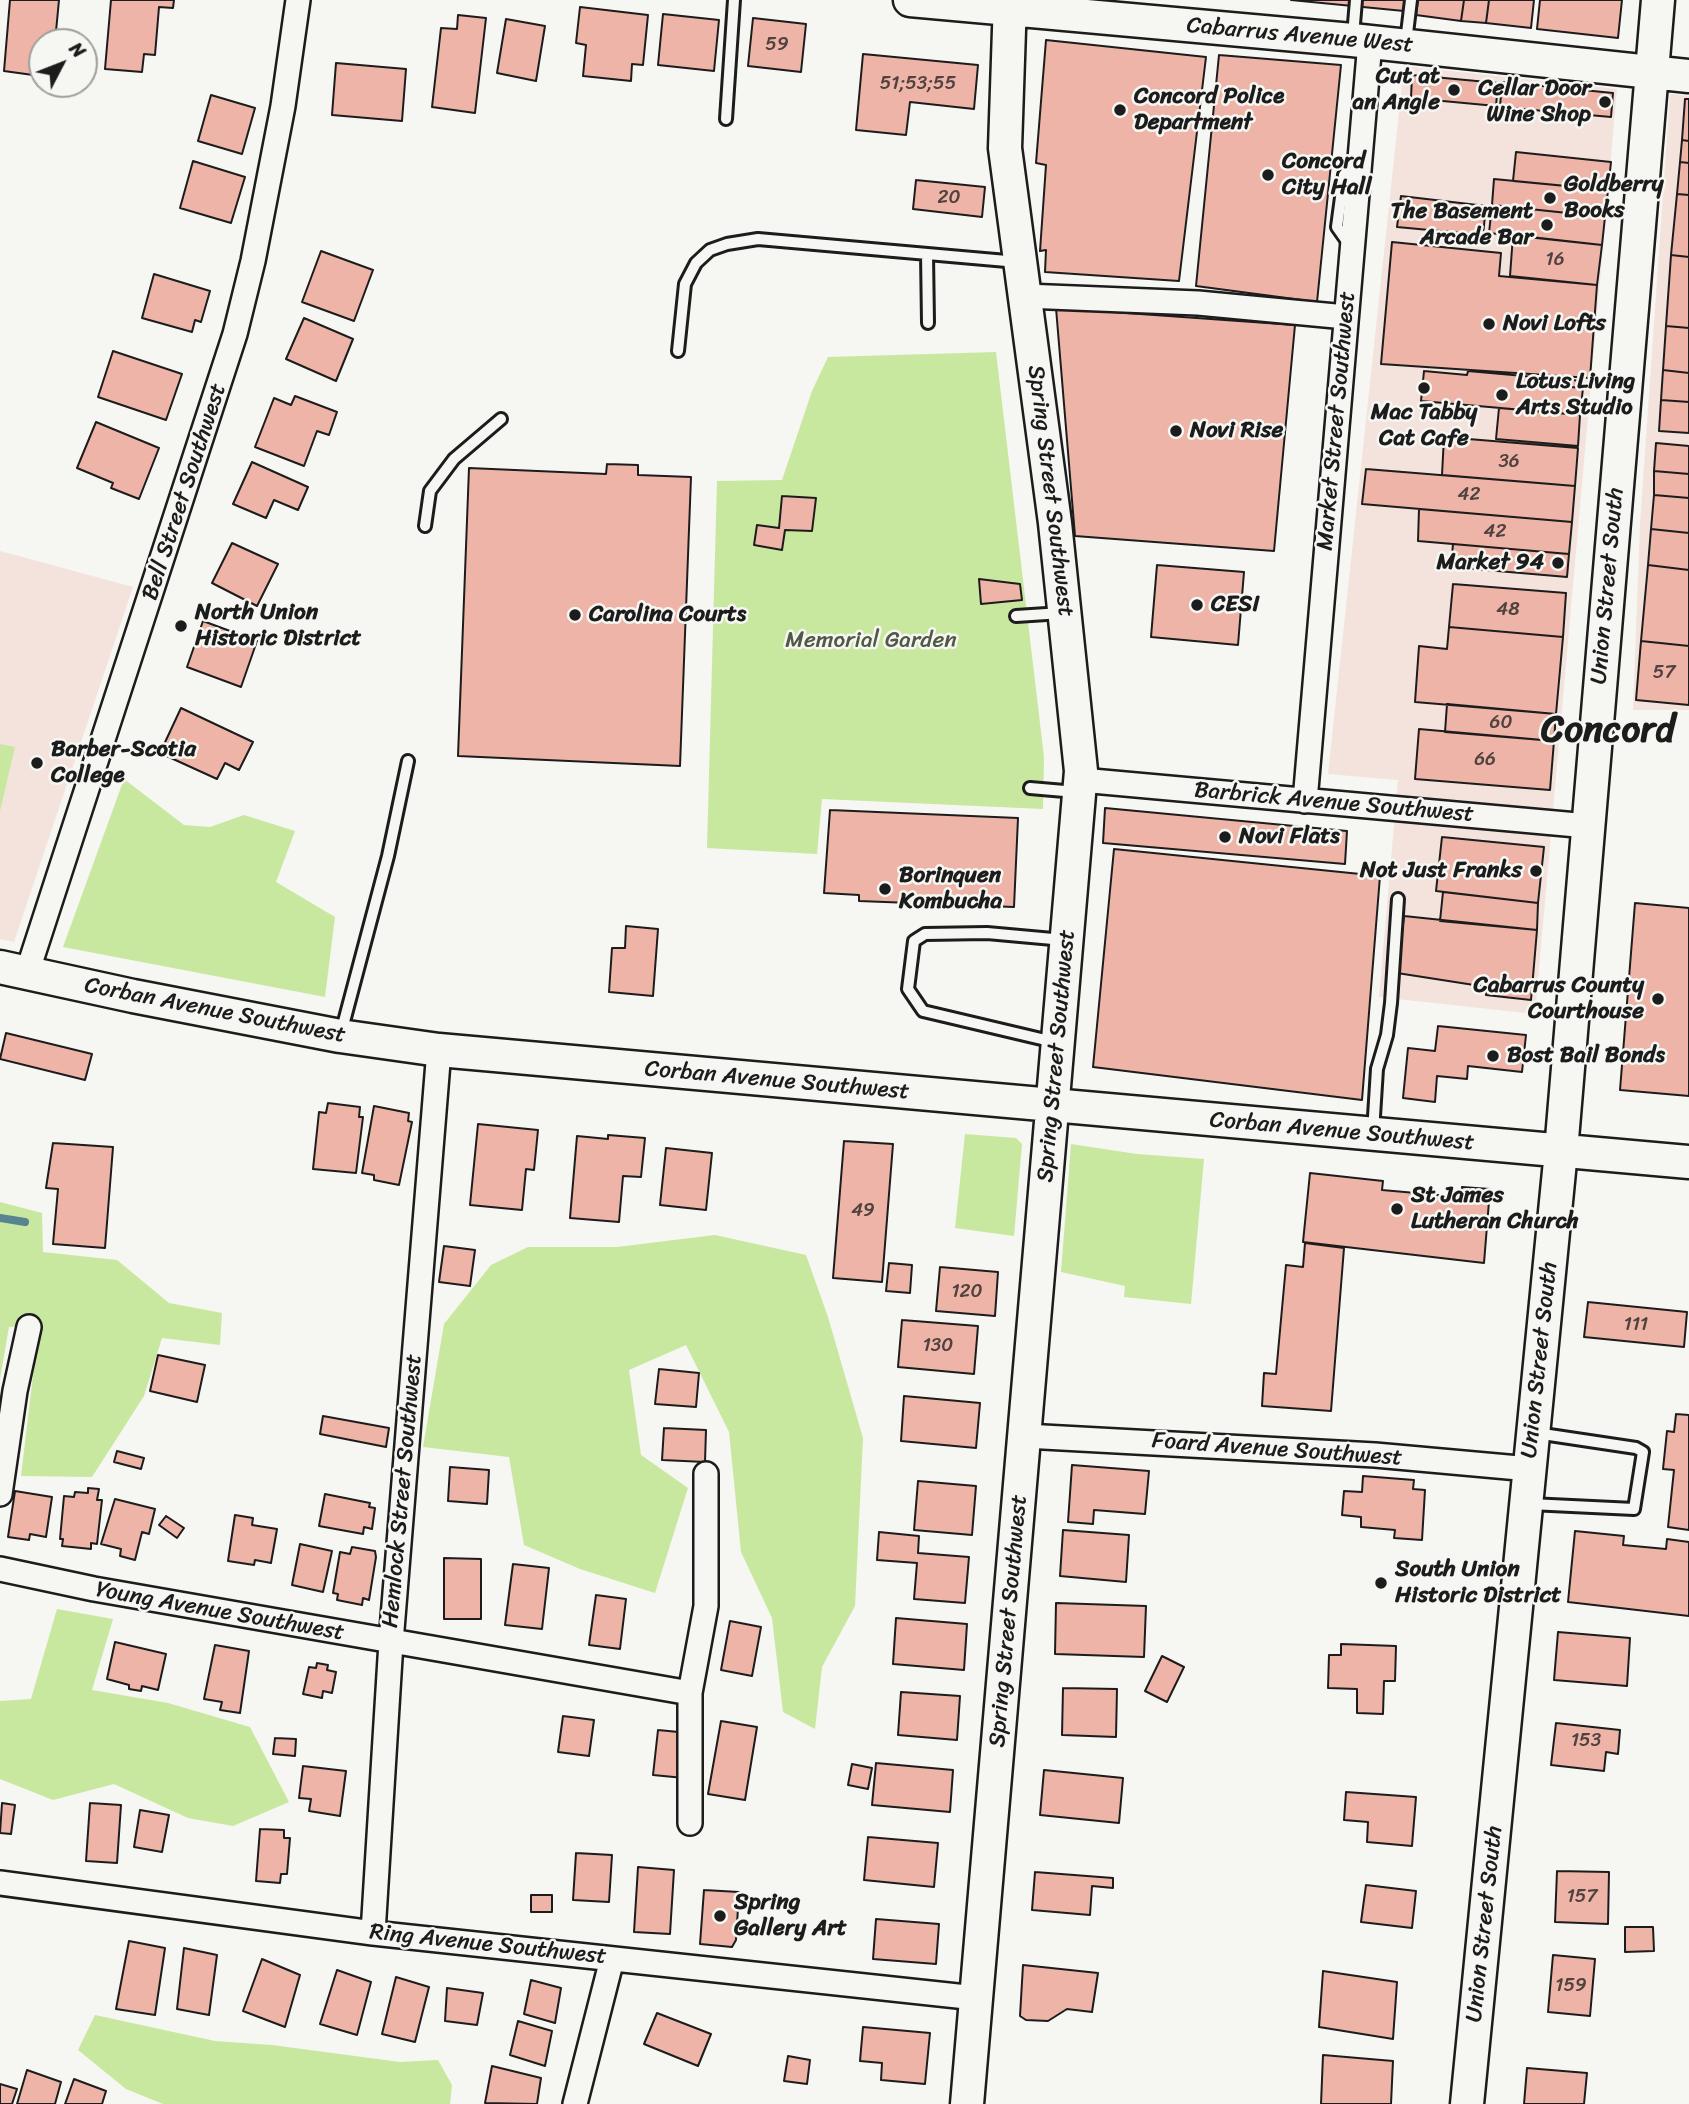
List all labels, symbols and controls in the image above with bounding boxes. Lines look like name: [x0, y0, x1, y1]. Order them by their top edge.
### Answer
street label: Cabarrus Avenue West: [1186, 12, 1414, 60]
north arrow: [28, 28, 98, 98]
text: N: [61, 34, 94, 66]
house number: 59: [765, 34, 789, 56]
place label: Cut at an Angle: [1353, 63, 1440, 117]
house number: 51;53;55: [880, 73, 956, 95]
place label: Cellar Door Wine Shop: [1478, 75, 1591, 129]
marker: Cut at an Angle: [1446, 82, 1462, 98]
place label: Concord Police Department: [1134, 83, 1284, 137]
marker: Cellar Door Wine Shop: [1597, 94, 1613, 110]
marker: Concord Police Department: [1112, 102, 1128, 118]
place label: Concord City Hall: [1282, 148, 1372, 202]
marker: Concord City Hall: [1260, 167, 1276, 183]
place label: Goldberry Books: [1564, 171, 1663, 225]
house number: 20: [938, 187, 960, 209]
marker: Goldberry Books: [1542, 190, 1558, 206]
place label: The Basement Arcade Bar: [1391, 198, 1533, 252]
marker: The Basement Arcade Bar: [1539, 217, 1555, 233]
house number: 16: [1546, 249, 1564, 271]
street label: Market Street Southwest: [1312, 290, 1362, 552]
place label: Novi Lofts: [1503, 310, 1606, 338]
marker: Novi Lofts: [1481, 316, 1497, 332]
street label: Spring Street Southwest: [1021, 364, 1079, 618]
place label: Lotus Living Arts Studio: [1516, 368, 1635, 422]
street label: Bell Street Southwest: [137, 380, 233, 604]
marker: Mac Tabby Cat Cafe: [1416, 380, 1432, 396]
marker: Lotus Living Arts Studio: [1494, 387, 1510, 403]
place label: Mac Tabby Cat Cafe: [1371, 399, 1477, 453]
place label: Novi Rise: [1190, 417, 1283, 445]
marker: Novi Rise: [1168, 423, 1184, 439]
house number: 36: [1498, 451, 1520, 473]
house number: 42: [1458, 484, 1480, 506]
street label: Union Street South: [1586, 486, 1630, 686]
house number: 42: [1484, 521, 1506, 543]
place label: Market 94: [1436, 549, 1544, 577]
marker: Market 94: [1550, 555, 1566, 571]
place label: CESI: [1211, 591, 1260, 619]
marker: CESI: [1189, 597, 1205, 613]
place label: North Union Historic District: [195, 599, 361, 653]
house number: 48: [1496, 599, 1520, 621]
place label: Carolina Courts: [589, 601, 746, 629]
marker: Carolina Courts: [567, 607, 583, 623]
marker: North Union Historic District: [173, 618, 189, 634]
park label: Memorial Garden: [785, 627, 957, 655]
house number: 57: [1653, 662, 1675, 684]
district label: Concord: [1541, 710, 1675, 754]
house number: 60: [1490, 712, 1512, 734]
place label: Barber-Scotia College: [51, 736, 196, 790]
house number: 66: [1474, 749, 1496, 771]
marker: Barber-Scotia College: [29, 755, 45, 771]
street label: Barbrick Avenue Southwest: [1193, 777, 1475, 829]
place label: Novi Flats: [1239, 823, 1340, 851]
marker: Novi Flats: [1217, 829, 1233, 845]
place label: Not Just Franks: [1360, 857, 1522, 885]
place label: Borinquen Kombucha: [899, 862, 1002, 916]
marker: Not Just Franks: [1528, 863, 1544, 879]
marker: Borinquen Kombucha: [877, 881, 893, 897]
street label: Spring Street Southwest: [1032, 929, 1082, 1183]
street label: Corban Avenue Southwest: [82, 972, 348, 1050]
place label: Cabarrus County Courthouse: [1474, 972, 1644, 1026]
marker: Cabarrus County Courthouse: [1650, 991, 1666, 1007]
place label: Bost Bail Bonds: [1507, 1042, 1665, 1070]
marker: Bost Bail Bonds: [1485, 1048, 1501, 1064]
street label: Corban Avenue Southwest: [644, 1056, 910, 1106]
street label: Corban Avenue Southwest: [1209, 1107, 1475, 1157]
place label: St James Lutheran Church: [1411, 1182, 1579, 1236]
house number: 49: [851, 1200, 875, 1222]
marker: St James Lutheran Church: [1389, 1201, 1405, 1217]
street label: Union Street South: [1516, 1260, 1564, 1460]
house number: 120: [951, 1281, 983, 1303]
house number: 111: [1624, 1314, 1648, 1336]
house number: 130: [923, 1335, 953, 1357]
street label: Hemlock Street Southwest: [377, 1353, 429, 1629]
street label: Foard Avenue Southwest: [1151, 1427, 1403, 1473]
street label: Spring Street Southwest: [984, 1494, 1034, 1748]
place label: South Union Historic District: [1395, 1556, 1561, 1610]
marker: South Union Historic District: [1373, 1575, 1389, 1591]
street label: Young Avenue Southwest: [94, 1577, 346, 1647]
house number: 153: [1571, 1730, 1601, 1752]
street label: Union Street South: [1461, 1824, 1509, 2024]
house number: 157: [1567, 1886, 1597, 1908]
place label: Spring Gallery Art: [734, 1889, 847, 1943]
marker: Spring Gallery Art: [712, 1908, 728, 1924]
street label: Ring Avenue Southwest: [368, 1919, 608, 1971]
house number: 159: [1555, 1975, 1587, 1997]

